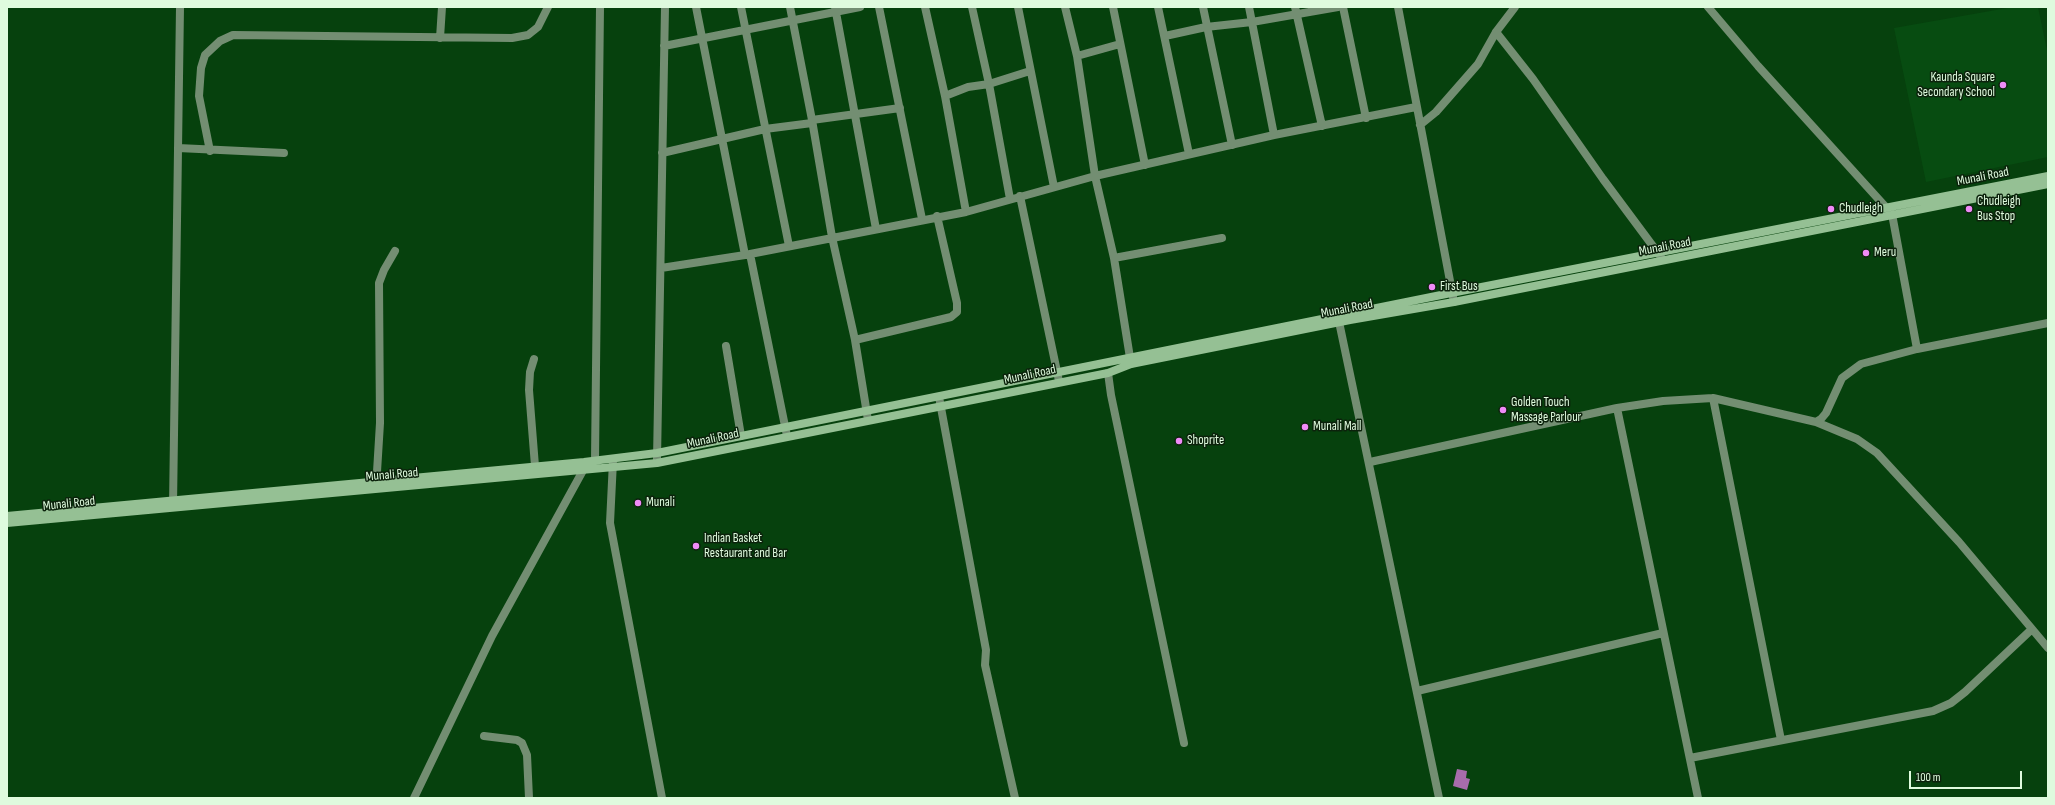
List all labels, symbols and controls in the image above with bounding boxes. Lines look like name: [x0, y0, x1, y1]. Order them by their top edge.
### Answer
place label: Kaunda Square Secondary School: [1917, 70, 1995, 101]
marker: Kaunda Square Secondary School: [1998, 80, 2008, 90]
street label: Munali Road: [1956, 164, 2010, 190]
place label: Chudleigh Bus Stop: [1977, 194, 2021, 225]
place label: Chudleigh: [1839, 201, 1883, 217]
marker: Chudleigh: [1826, 204, 1836, 214]
marker: Chudleigh Bus Stop: [1964, 204, 1974, 214]
street label: Munali Road: [1638, 234, 1692, 260]
place label: Meru: [1874, 245, 1896, 261]
marker: Meru: [1861, 248, 1871, 258]
place label: First Bus: [1440, 279, 1478, 295]
marker: First Bus: [1427, 282, 1437, 292]
street label: Munali Road: [1320, 296, 1374, 322]
street label: Munali Road: [1003, 362, 1057, 388]
place label: Golden Touch Massage Parlour: [1511, 395, 1581, 426]
marker: Golden Touch Massage Parlour: [1498, 405, 1508, 415]
place label: Munali Mall: [1313, 419, 1361, 435]
marker: Munali Mall: [1300, 422, 1310, 432]
street label: Munali Road: [686, 426, 740, 452]
place label: Shoprite: [1187, 433, 1224, 449]
marker: Shoprite: [1174, 436, 1184, 446]
street label: Munali Road: [365, 465, 419, 485]
street label: Munali Road: [42, 493, 96, 515]
place label: Munali: [646, 495, 675, 511]
marker: Munali: [633, 498, 643, 508]
place label: Indian Basket Restaurant and Bar: [704, 531, 787, 562]
marker: Indian Basket Restaurant and Bar: [691, 541, 701, 551]
scale bar: [1911, 763, 2024, 789]
text: 100 m: [1916, 770, 1941, 785]

